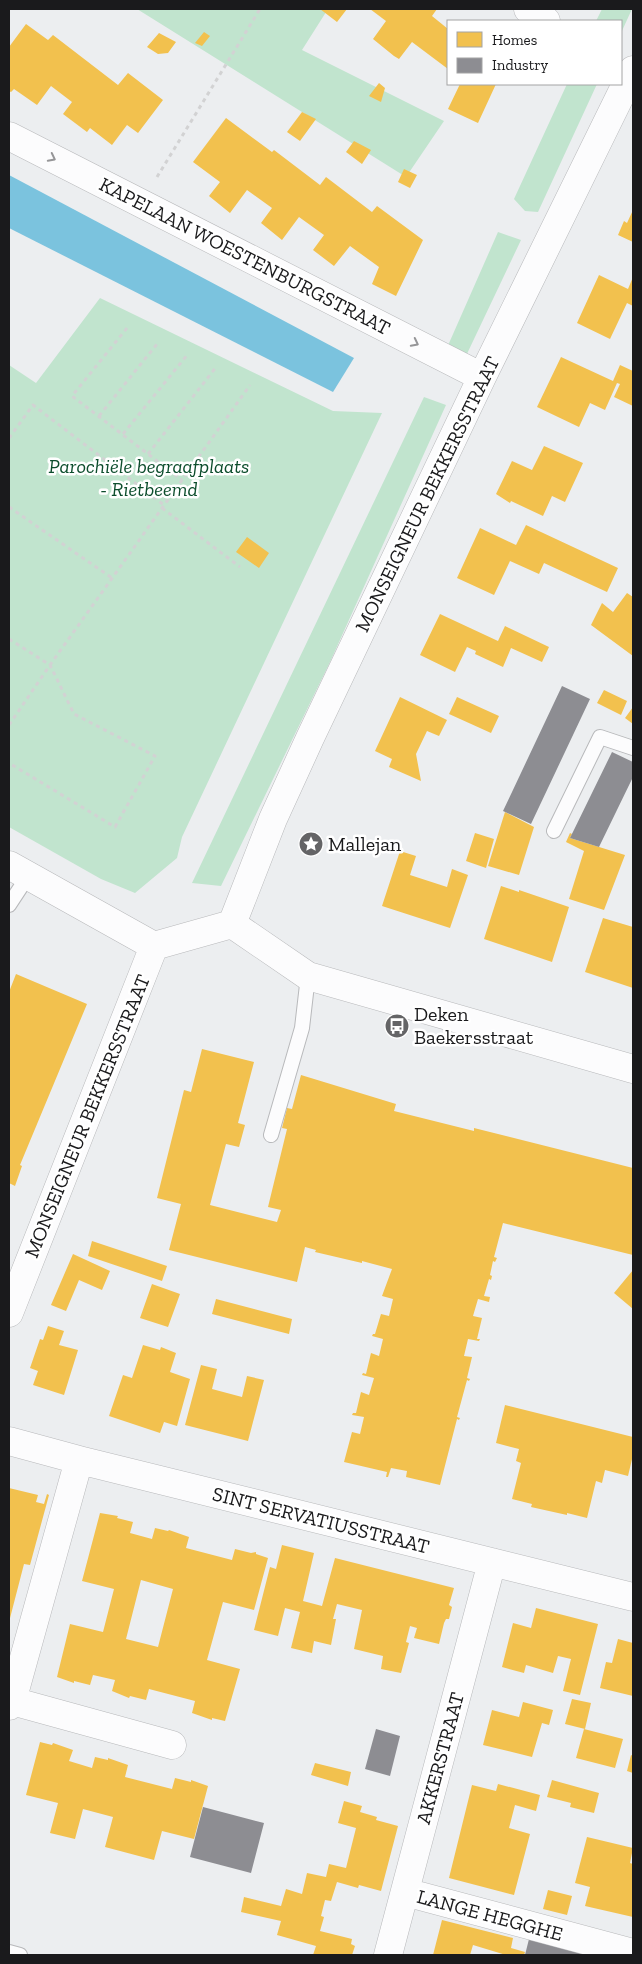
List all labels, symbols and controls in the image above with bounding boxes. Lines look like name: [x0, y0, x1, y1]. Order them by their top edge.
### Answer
legend: [447, 20, 622, 85]
text: Homes: [492, 31, 537, 49]
text: Industry: [492, 56, 549, 74]
one-way arrow: [47, 152, 56, 162]
street label: KAPELAAN WOESTENBURGSTRAAT: [96, 172, 394, 340]
one-way arrow: [410, 337, 419, 347]
street label: MONSEIGNEUR BEKKERSSTRAAT: [350, 352, 504, 636]
park label: Parochiële begraafplaats - Rietbeemd: [49, 454, 249, 501]
place icon: Mallejan: [298, 831, 324, 857]
place label: Mallejan: [328, 832, 402, 856]
street label: MONSEIGNEUR BEKKERSSTRAAT: [19, 971, 155, 1261]
place label: Deken Baekersstraat: [414, 1002, 534, 1049]
bus stop icon: Deken Baekersstraat: [384, 1013, 410, 1039]
street label: SINT SERVATIUSSTRAAT: [210, 1481, 432, 1559]
street label: AKKERSTRAAT: [411, 1690, 469, 1826]
street label: LANGE HEGGHE: [415, 1884, 565, 1946]

